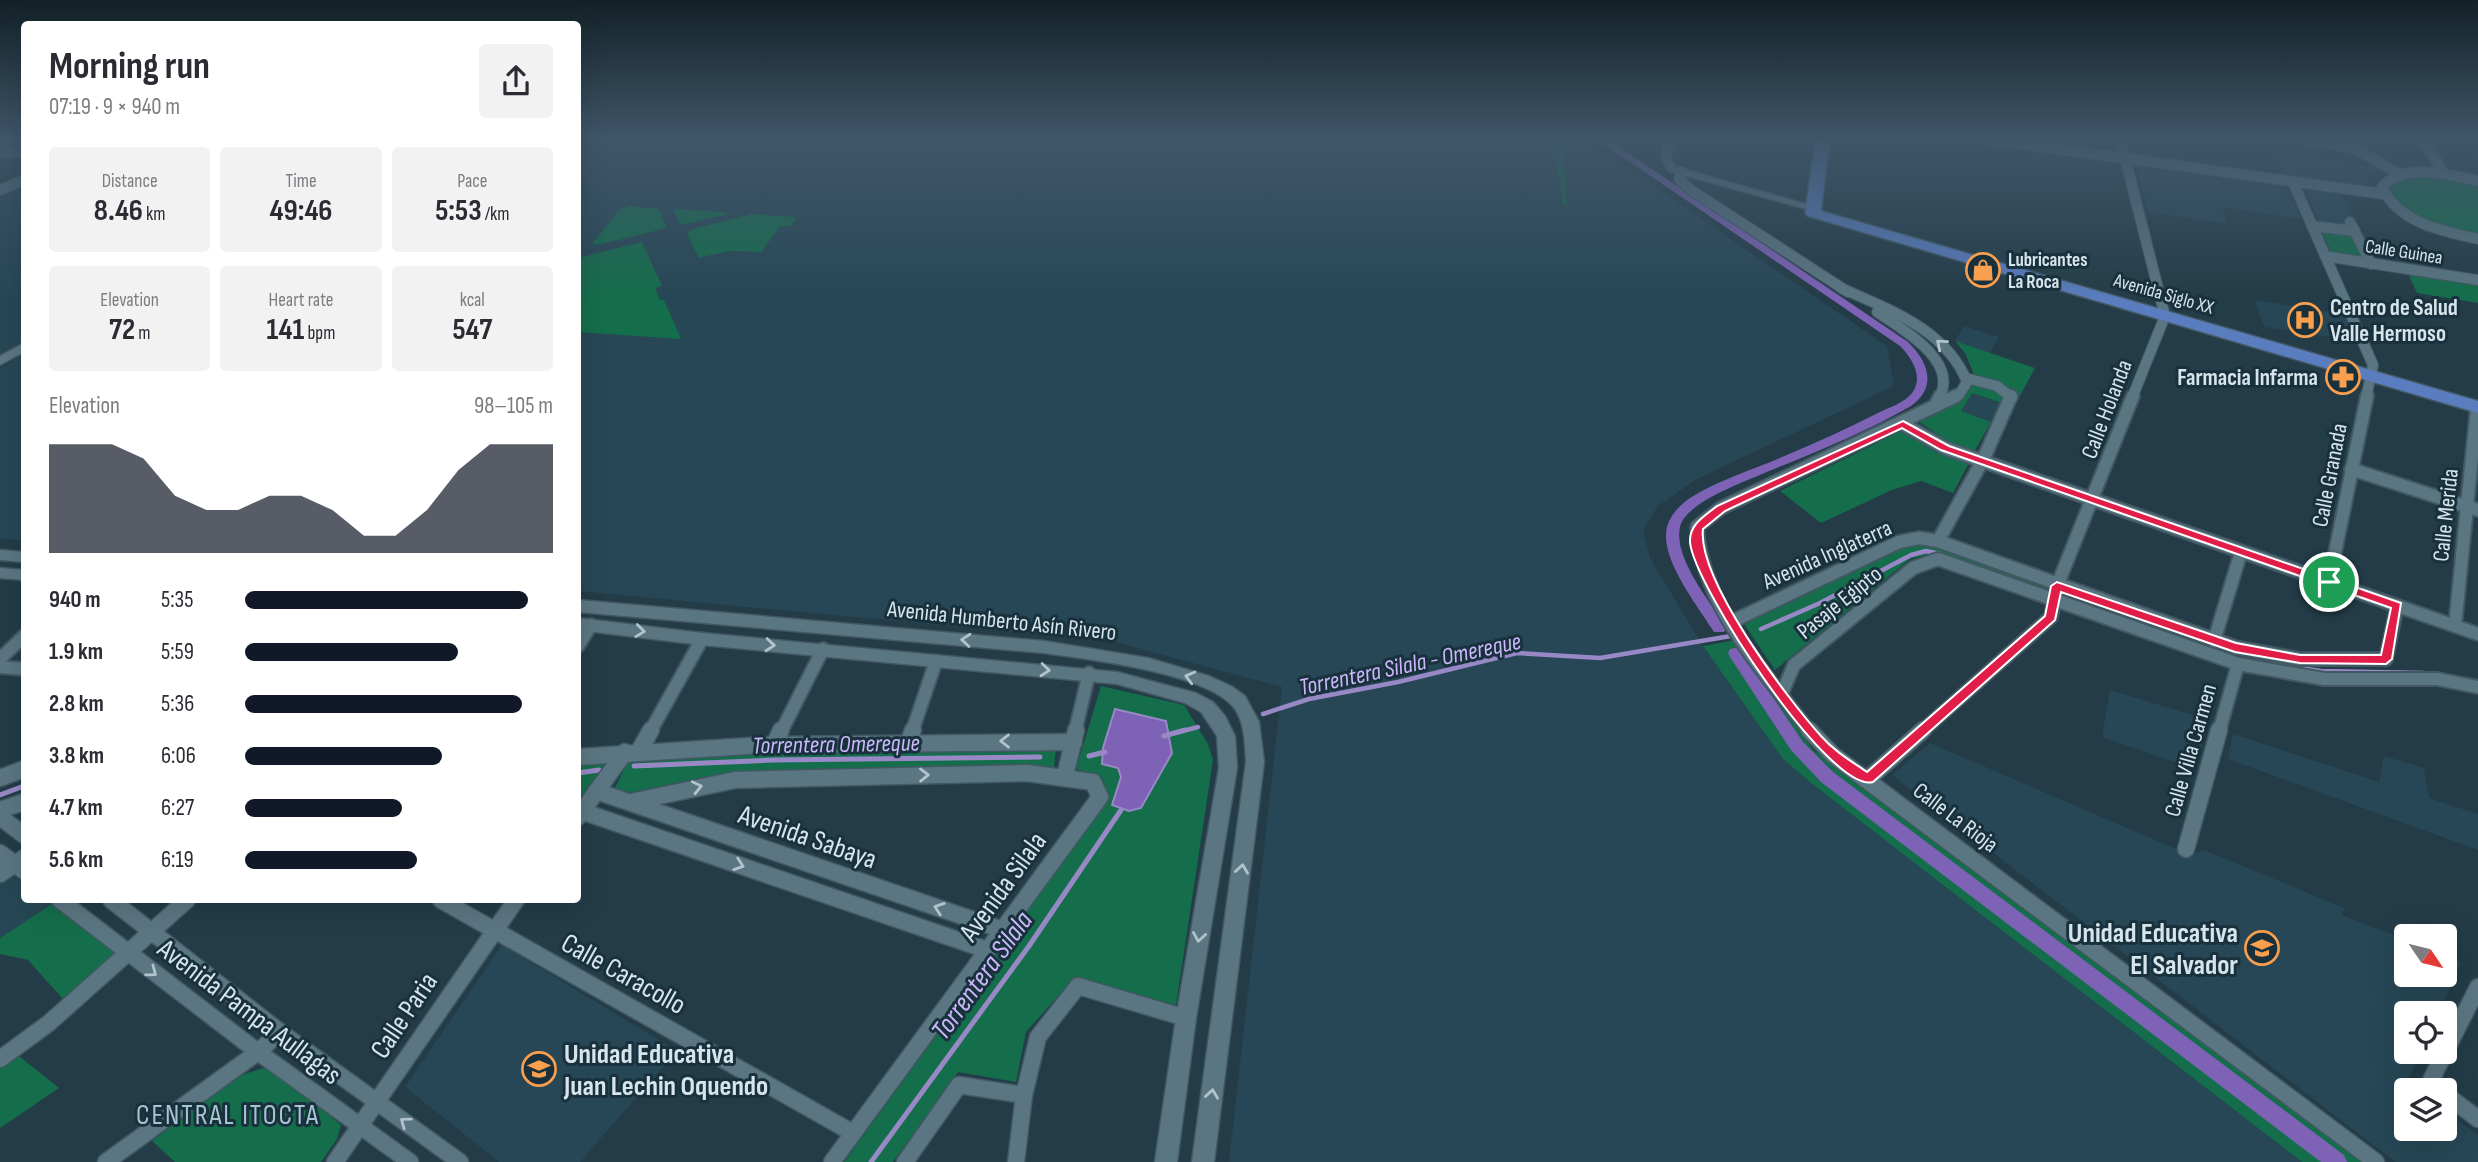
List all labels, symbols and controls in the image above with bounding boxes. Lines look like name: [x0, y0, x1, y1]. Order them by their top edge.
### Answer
text: Morning run: [49, 44, 210, 89]
button: share: [479, 44, 553, 118]
text: 07:19 · 9 × 940 m: [49, 93, 180, 121]
text: Distance: [102, 170, 158, 193]
text: Time: [285, 170, 317, 193]
text: Pace: [457, 170, 487, 193]
text: 8.46: [94, 193, 143, 229]
text: 49:46: [270, 193, 332, 229]
text: 5:53: [435, 193, 482, 229]
text: km: [143, 203, 165, 226]
text: /km: [482, 203, 509, 226]
street label: Calle Guinea: [2363, 235, 2444, 270]
place label: Lubricantes La Roca: [2008, 249, 2088, 294]
shop icon: Lubricantes La Roca: [1964, 251, 2002, 289]
street label: Avenida Siglo XX: [2110, 269, 2216, 320]
text: Elevation: [100, 289, 159, 312]
text: Heart rate: [269, 289, 333, 312]
text: kcal: [460, 289, 485, 312]
place label: Centro de Salud Valle Hermoso: [2330, 294, 2458, 348]
hospital icon: Centro de Salud Valle Hermoso: [2286, 301, 2324, 339]
text: 72: [109, 312, 135, 348]
text: 141: [267, 312, 304, 348]
text: 547: [452, 312, 492, 348]
text: m: [135, 322, 150, 345]
text: bpm: [304, 322, 335, 345]
one-way arrow: [1936, 340, 1949, 352]
street label: Calle Holanda: [2075, 356, 2139, 463]
pharmacy icon: Farmacia Infarma: [2324, 358, 2362, 396]
place label: Farmacia Infarma: [2177, 364, 2318, 392]
text: Elevation: [49, 392, 120, 420]
text: 98–105 m: [474, 392, 553, 420]
street label: Calle Granada: [2306, 421, 2354, 529]
street label: Calle Merida: [2427, 467, 2465, 563]
street label: Avenida Inglaterra: [1758, 514, 1896, 596]
pin: [2299, 552, 2359, 612]
street label: Pasaje Egipto: [1792, 560, 1888, 645]
icon: arrive: [2310, 563, 2348, 601]
text: 940 m: [49, 586, 100, 614]
text: 5:35: [161, 586, 193, 614]
street label: Avenida Humberto Asín Rivero: [885, 595, 1118, 647]
one-way arrow: [634, 624, 646, 639]
water label: Torrentera Silala - Omereque: [1296, 627, 1524, 702]
one-way arrow: [960, 633, 971, 648]
one-way arrow: [765, 637, 776, 652]
text: 1.9 km: [49, 638, 103, 666]
text: 5:59: [161, 638, 194, 666]
one-way arrow: [1040, 662, 1051, 677]
one-way arrow: [1184, 671, 1196, 685]
street label: Calle Villa Carmen: [2159, 681, 2223, 820]
text: 2.8 km: [49, 690, 104, 718]
text: 5:36: [161, 690, 194, 718]
water label: Torrentera Omereque: [752, 729, 920, 760]
one-way arrow: [1000, 733, 1010, 749]
text: 3.8 km: [49, 742, 104, 770]
text: 6:06: [161, 742, 196, 770]
one-way arrow: [919, 768, 930, 783]
street label: Calle La Rioja: [1907, 777, 2004, 859]
one-way arrow: [691, 780, 703, 795]
text: 4.7 km: [49, 794, 103, 822]
text: 6:27: [161, 794, 194, 822]
street label: Avenida Sabaya: [733, 798, 881, 876]
street label: Avenida Silala: [952, 826, 1054, 949]
text: 5.6 km: [49, 846, 103, 874]
text: 6:19: [161, 846, 194, 874]
one-way arrow: [733, 857, 745, 871]
one-way arrow: [1235, 863, 1250, 875]
one-way arrow: [933, 902, 945, 916]
water label: Torrentera Silala: [925, 905, 1040, 1047]
place label: Unidad Educativa El Salvador: [2068, 917, 2238, 982]
north arrow: [2394, 924, 2457, 987]
map controls: [2394, 924, 2457, 1141]
street label: Calle Caracollo: [555, 927, 691, 1022]
school or university icon: Unidad Educativa El Salvador: [2243, 929, 2281, 967]
one-way arrow: [1192, 931, 1207, 943]
street label: Avenida Pampa Aullagas: [150, 932, 347, 1092]
one-way arrow: [145, 963, 157, 976]
street label: Calle Paria: [364, 967, 445, 1065]
button: locate: [2394, 1001, 2457, 1064]
place label: Unidad Educativa Juan Lechin Oquendo: [563, 1038, 768, 1103]
school or university icon: Unidad Educativa Juan Lechin Oquendo: [520, 1050, 558, 1088]
button: layers: [2394, 1078, 2457, 1141]
one-way arrow: [1205, 1088, 1220, 1100]
district label: CENTRAL ITOCTA: [136, 1099, 320, 1132]
one-way arrow: [400, 1117, 413, 1130]

